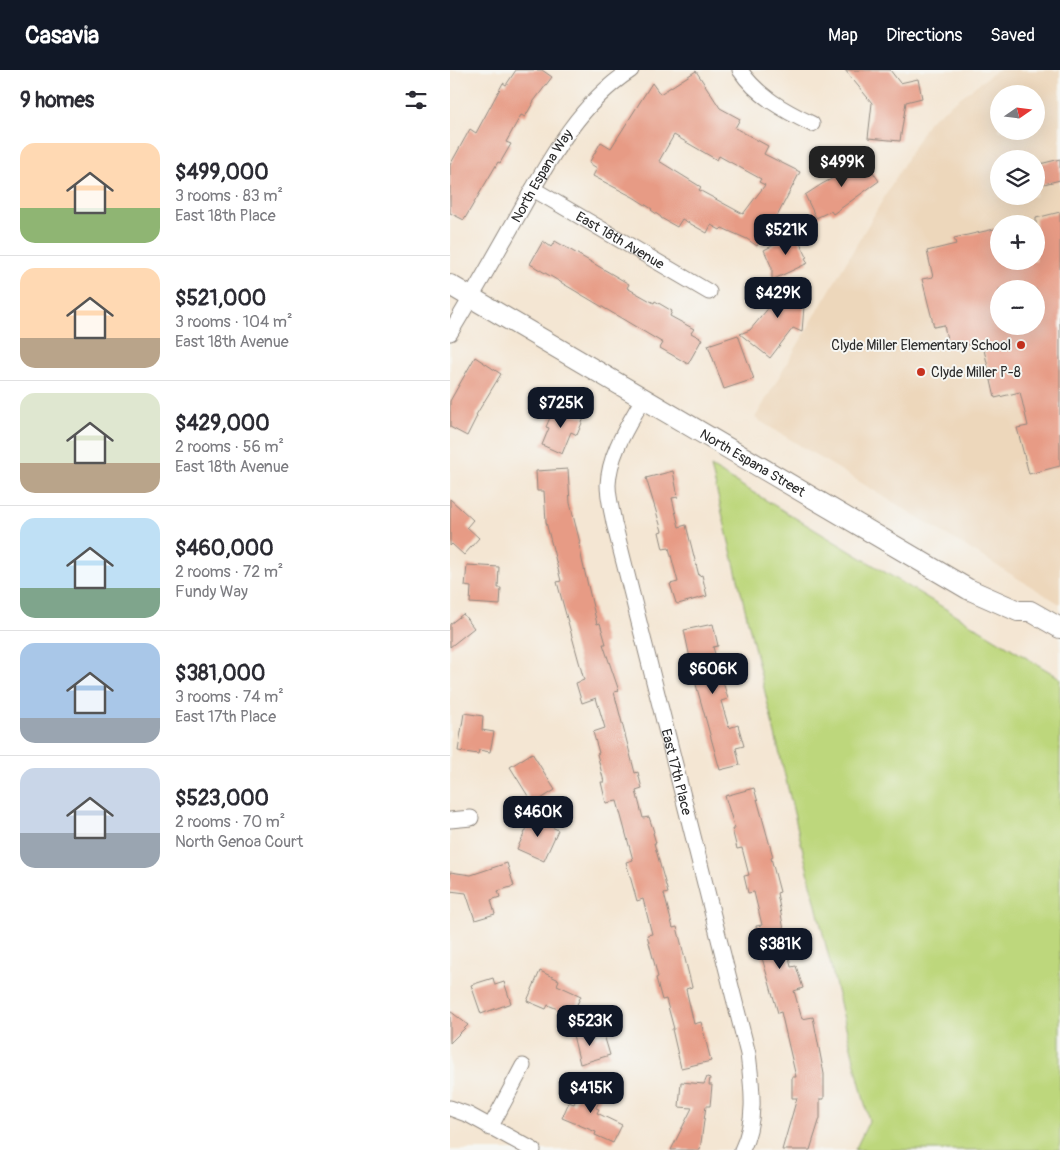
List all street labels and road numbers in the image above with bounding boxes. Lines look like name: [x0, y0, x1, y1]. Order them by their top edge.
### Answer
street label: North Espana Way: [508, 126, 576, 226]
street label: East 18th Avenue: [573, 208, 667, 273]
street label: North Espana Street: [697, 426, 808, 501]
street label: East 17th Place: [657, 727, 695, 817]

